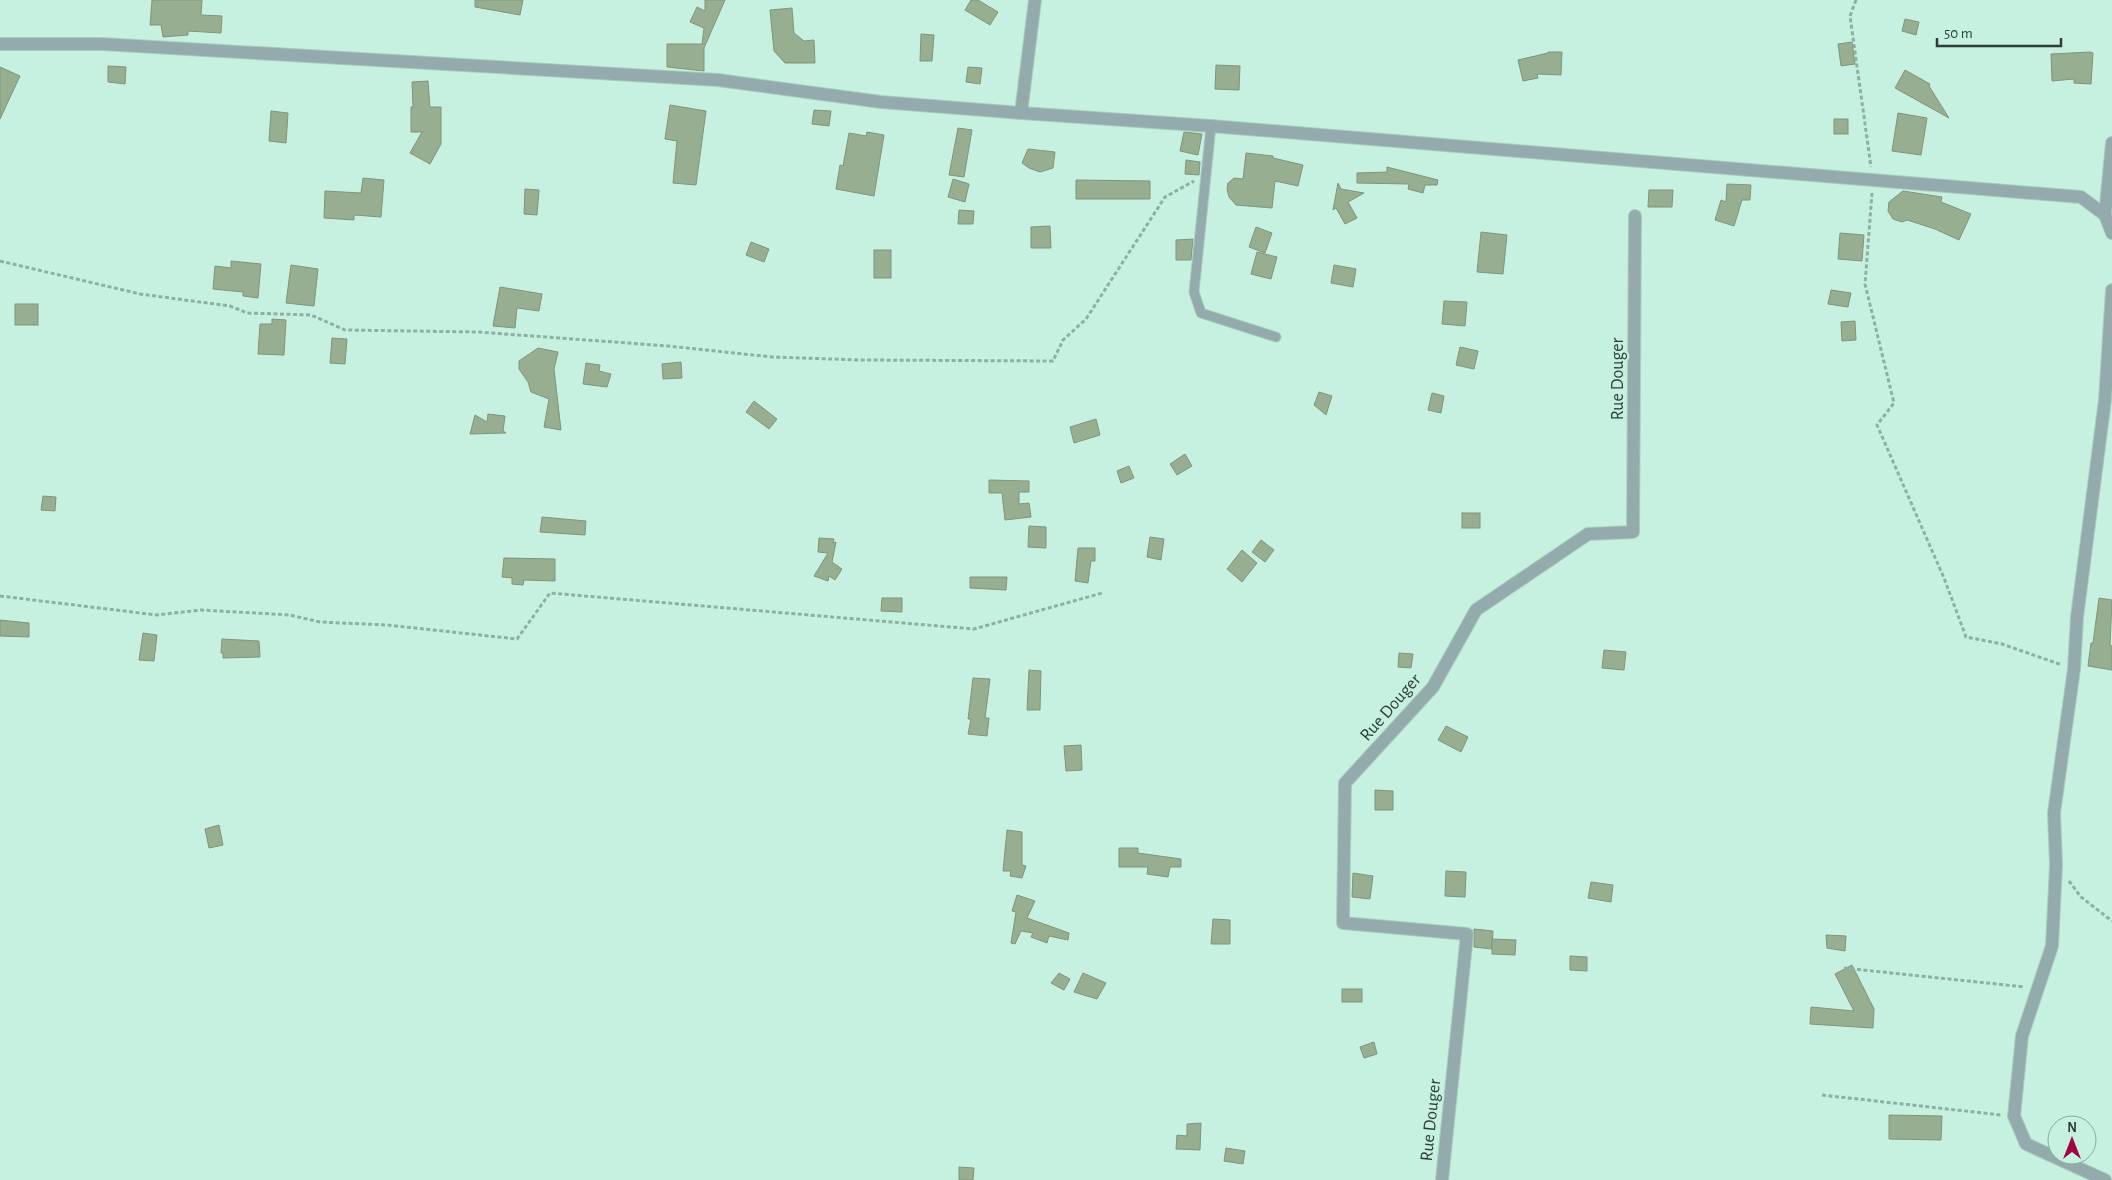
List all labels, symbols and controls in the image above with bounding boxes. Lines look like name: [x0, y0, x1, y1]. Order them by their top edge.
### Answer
scale bar: [1937, 15, 2061, 47]
text: 50 m: [1944, 26, 1973, 41]
street label: Rue Douger: [1609, 338, 1627, 420]
street label: Rue Douger: [1357, 670, 1425, 745]
street label: Rue Douger: [1418, 1078, 1444, 1162]
north arrow: [2047, 1115, 2097, 1165]
text: N: [2067, 1121, 2077, 1135]

